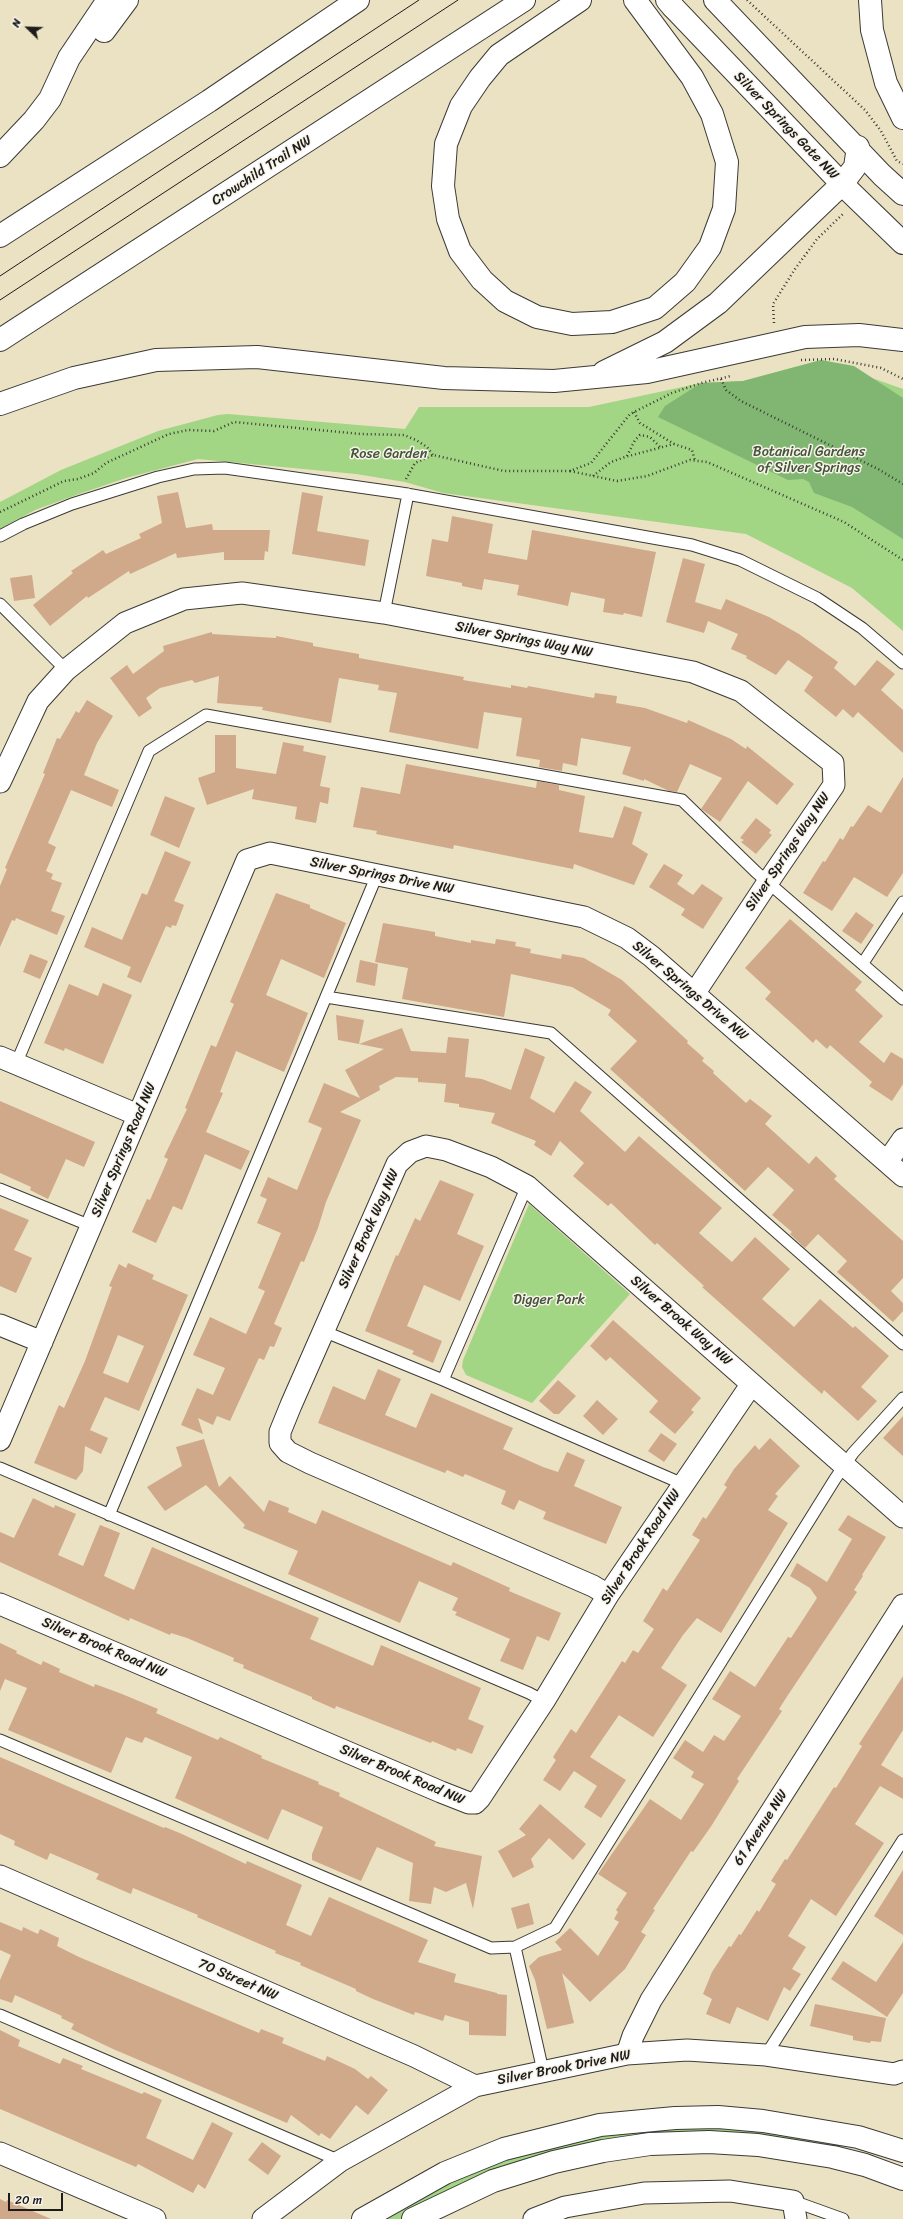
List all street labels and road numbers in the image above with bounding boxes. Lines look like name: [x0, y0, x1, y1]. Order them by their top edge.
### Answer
street label: Silver Springs Gate NW: [730, 68, 842, 184]
street label: Crowchild Trail NW: [209, 132, 315, 210]
street label: Silver Springs Way NW: [454, 618, 594, 662]
street label: Silver Springs Way NW: [742, 789, 834, 915]
street label: Silver Springs Drive NW: [309, 854, 455, 898]
street label: Silver Springs Drive NW: [629, 938, 751, 1044]
street label: Silver Springs Road NW: [88, 1080, 160, 1220]
street label: Silver Brook Way NW: [335, 1167, 403, 1291]
street label: Silver Brook Way NW: [627, 1272, 735, 1370]
street label: Silver Brook Road NW: [597, 1486, 685, 1608]
street label: Silver Brook Road NW: [39, 1614, 169, 1682]
street label: Silver Brook Road NW: [337, 1741, 467, 1809]
street label: 61 Avenue NW: [730, 1787, 792, 1869]
street label: 70 Street NW: [195, 1956, 281, 2004]
street label: Silver Brook Drive NW: [496, 2047, 632, 2089]

